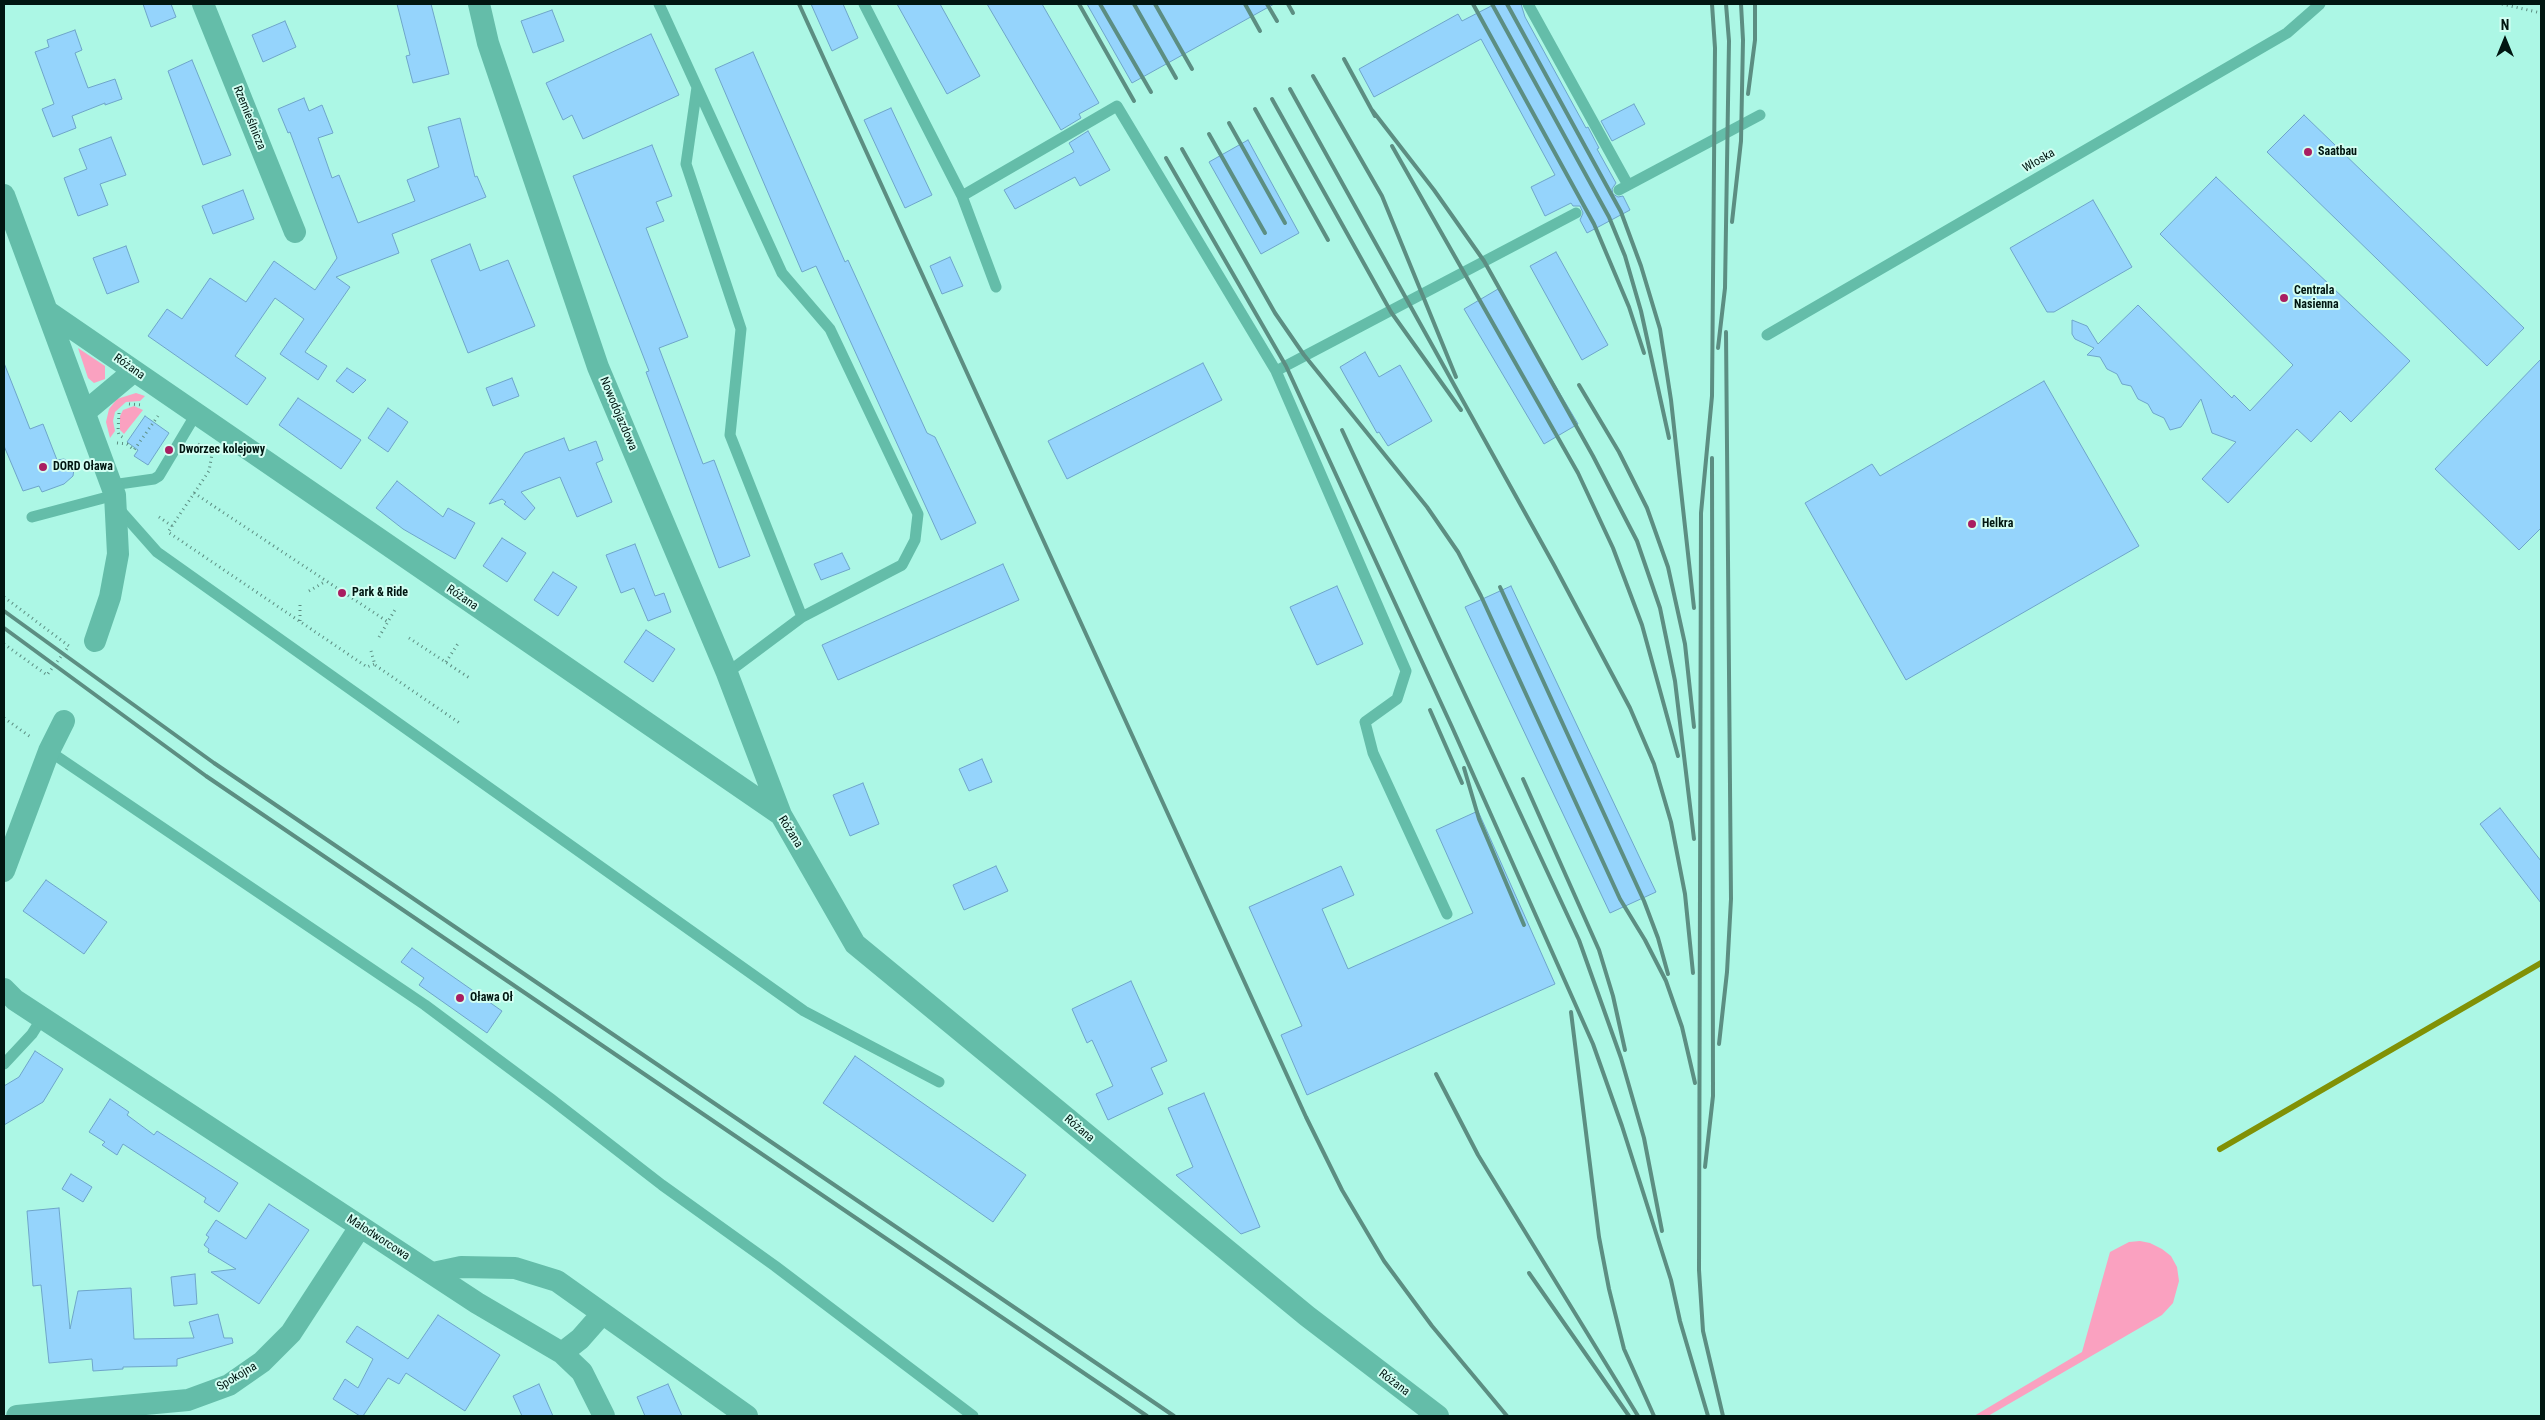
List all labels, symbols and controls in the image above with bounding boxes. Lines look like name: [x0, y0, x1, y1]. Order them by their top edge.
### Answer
north arrow: [2480, 15, 2530, 65]
text: N: [2501, 17, 2509, 33]
street label: Rzemieślnicza: [230, 84, 268, 152]
place label: Saatbau: [2318, 145, 2357, 159]
street label: Włoska: [2020, 146, 2058, 176]
marker: Saatbau: [2302, 146, 2314, 158]
place label: Centrala Nasienna: [2294, 284, 2339, 312]
marker: Centrala Nasienna: [2278, 292, 2290, 304]
street label: Różana: [111, 351, 147, 383]
street label: Nowodojazdowa: [596, 375, 640, 453]
place label: Dworzec kolejowy: [179, 443, 265, 457]
marker: Dworzec kolejowy: [163, 444, 175, 456]
place label: DORD Oława: [53, 460, 113, 474]
marker: DORD Oława: [37, 461, 49, 473]
place label: Helkra: [1982, 517, 2013, 531]
marker: Helkra: [1966, 518, 1978, 530]
street label: Różana: [444, 582, 480, 614]
place label: Park & Ride: [352, 586, 408, 600]
marker: Park & Ride: [336, 587, 348, 599]
street label: Różana: [775, 813, 805, 851]
place label: Oława Oł: [470, 991, 513, 1005]
marker: Oława Oł: [454, 992, 466, 1004]
street label: Różana: [1061, 1112, 1097, 1146]
street label: Małodworcowa: [344, 1212, 412, 1264]
street label: Spokojna: [215, 1360, 259, 1394]
street label: Różana: [1376, 1367, 1412, 1399]

